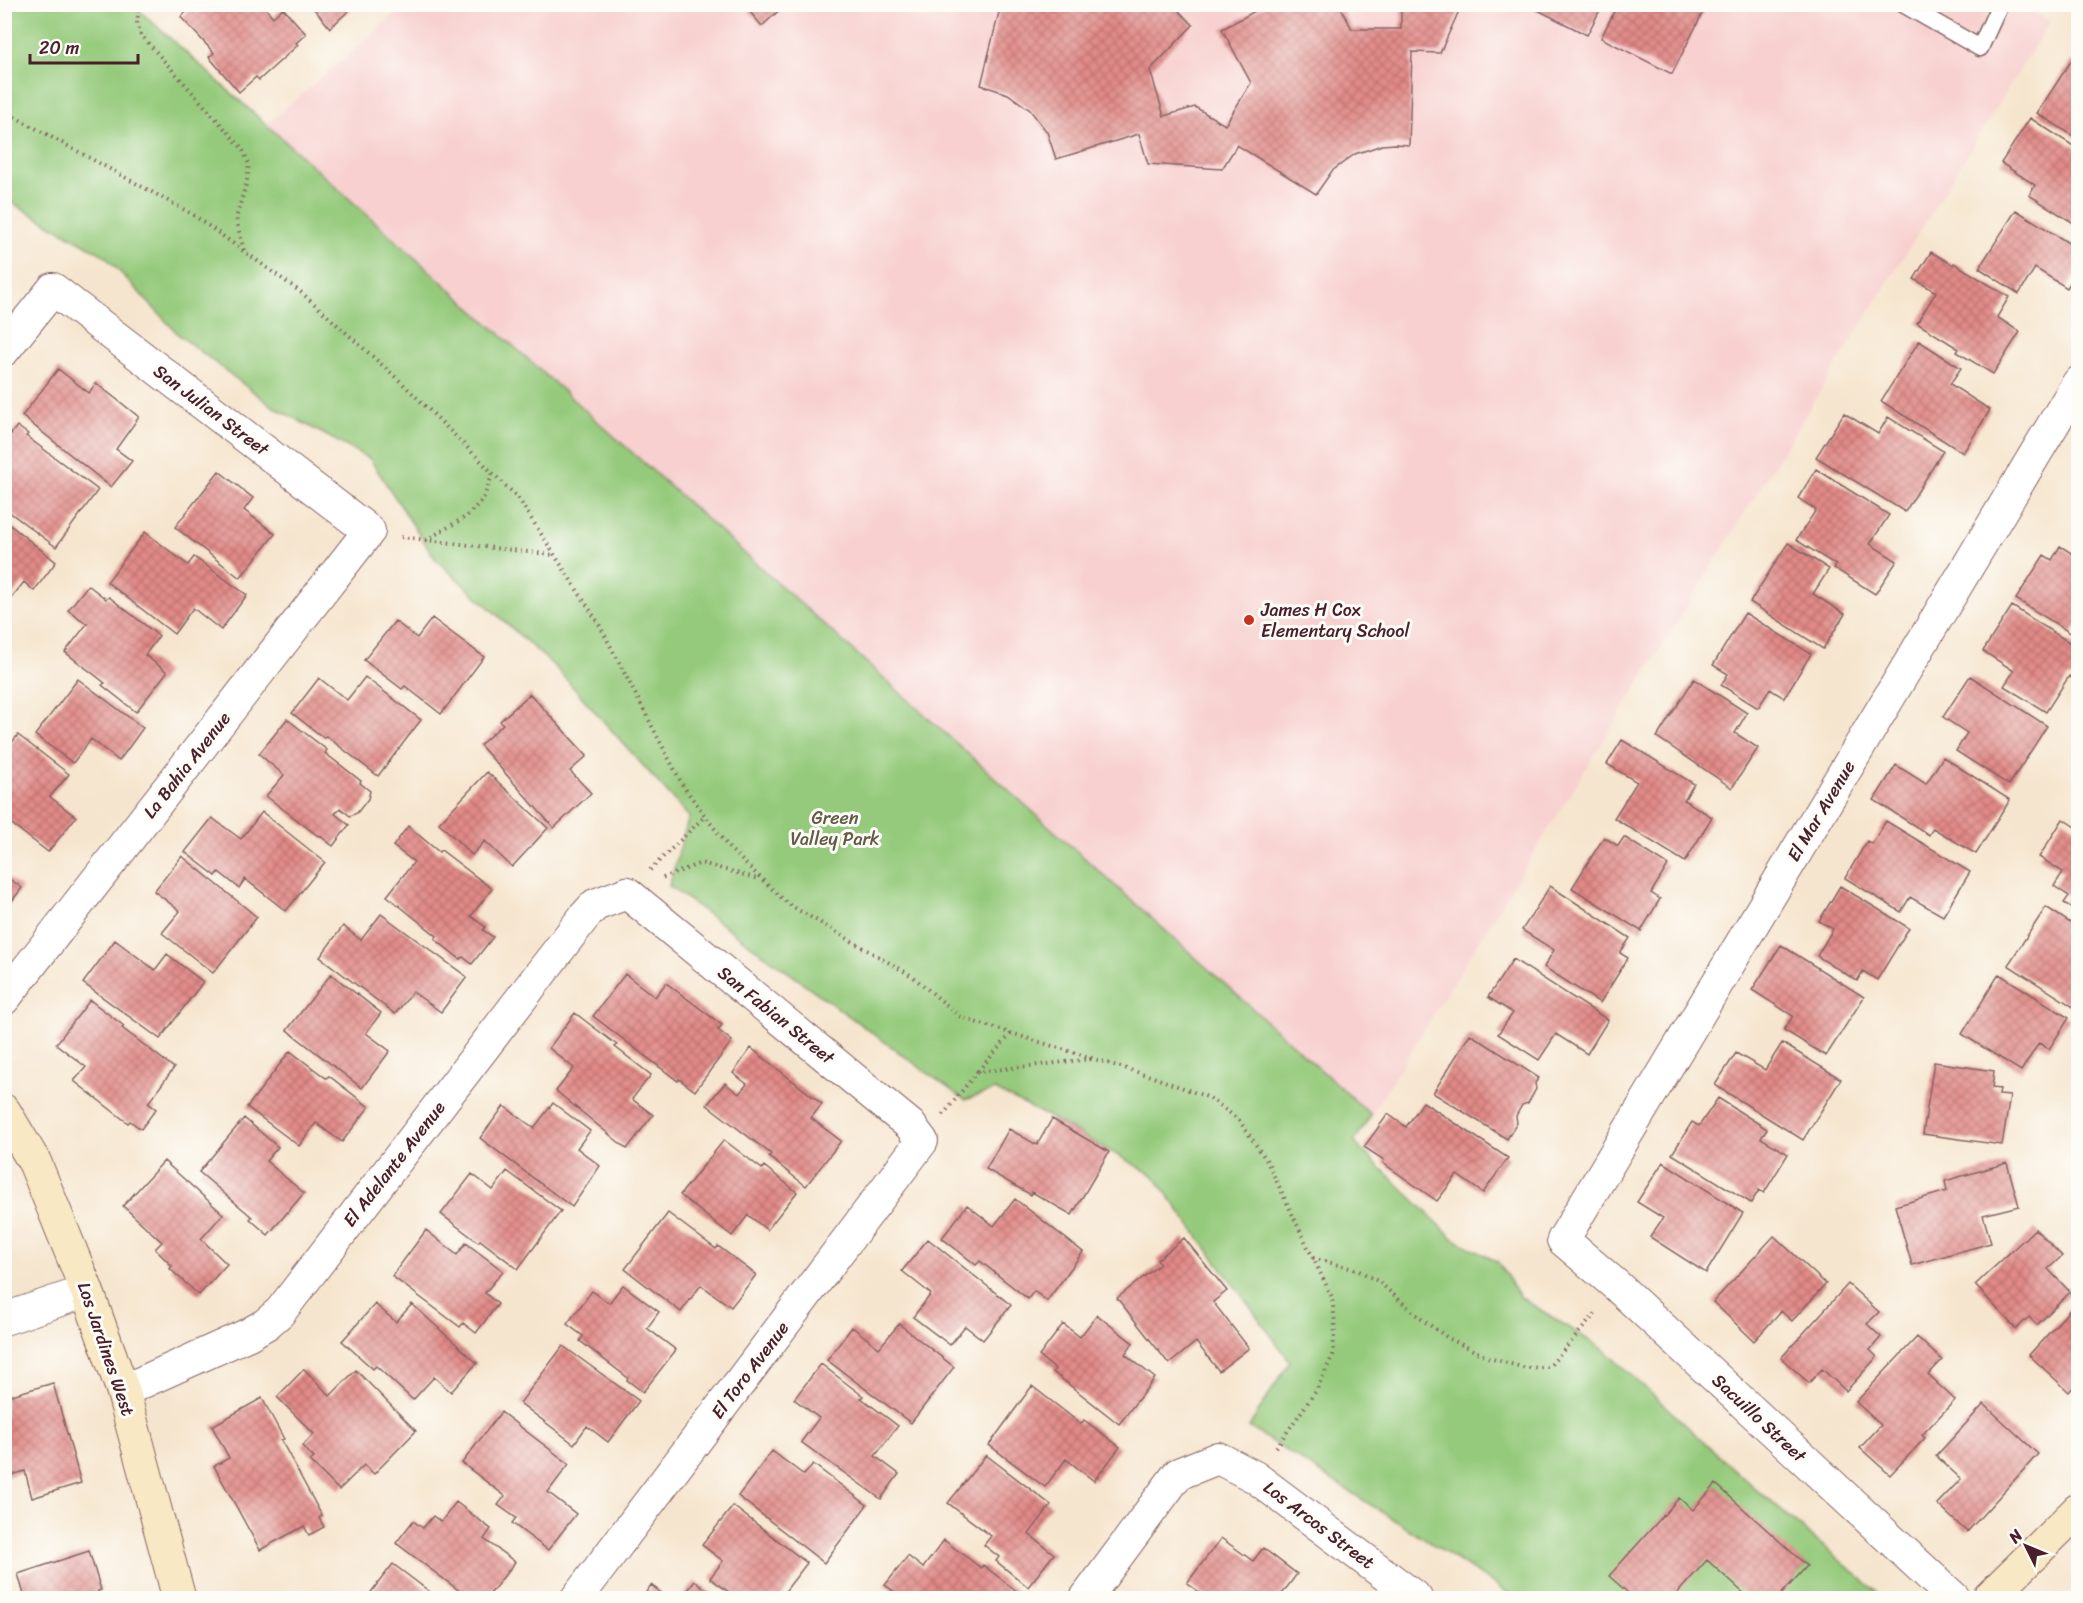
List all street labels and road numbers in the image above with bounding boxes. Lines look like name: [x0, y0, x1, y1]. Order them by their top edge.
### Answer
street label: San Julian Street: [146, 356, 276, 465]
street label: La Bahia Avenue: [135, 704, 239, 826]
street label: El Mar Avenue: [1778, 754, 1864, 868]
street label: San Fabian Street: [710, 957, 842, 1073]
street label: El Adelante Avenue: [334, 1094, 454, 1234]
street label: Los Jardines West: [68, 1278, 144, 1421]
street label: El Toro Avenue: [702, 1314, 798, 1426]
street label: Sacuillo Street: [1704, 1365, 1814, 1471]
street label: Los Arcos Street: [1256, 1472, 1382, 1578]

